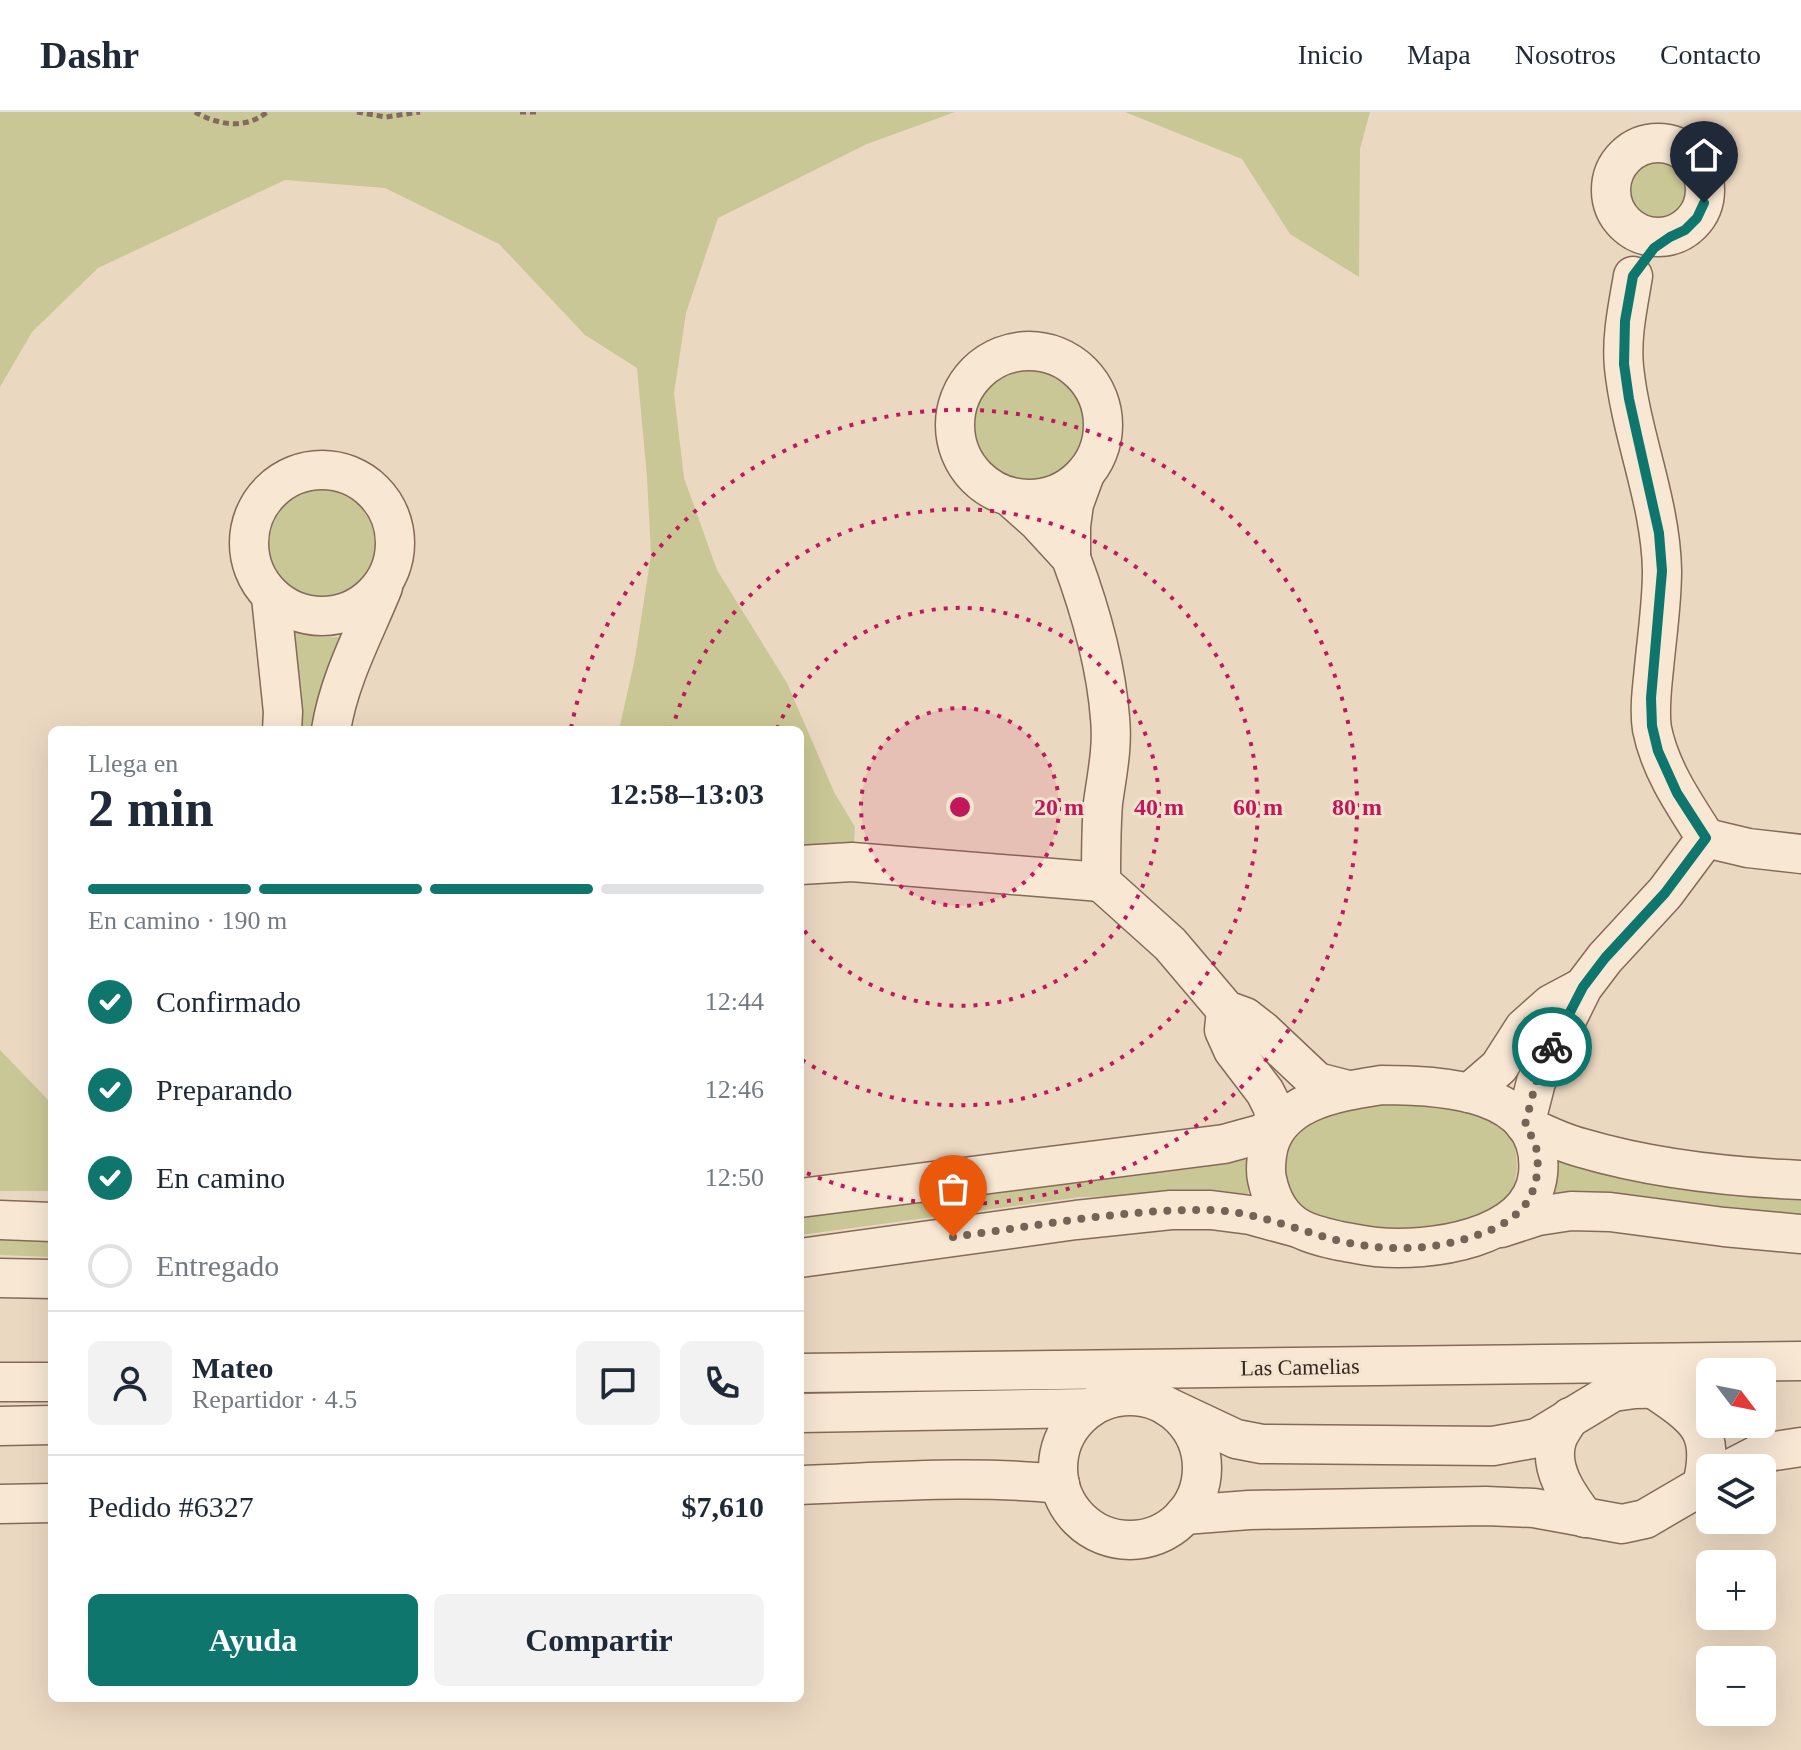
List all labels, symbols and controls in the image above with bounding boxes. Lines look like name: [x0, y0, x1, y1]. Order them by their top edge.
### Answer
text: Dashr: [40, 34, 139, 76]
text: Inicio: [1298, 39, 1363, 70]
text: Mapa: [1407, 39, 1471, 70]
text: Nosotros: [1515, 39, 1616, 70]
text: Contacto: [1660, 39, 1761, 70]
pin: [1670, 121, 1738, 203]
icon: home: [1682, 133, 1726, 177]
text: Llega en: [88, 749, 178, 778]
text: 12:58–13:03: [609, 777, 764, 810]
text: 2 min: [88, 780, 214, 837]
centre of rings: [946, 793, 974, 821]
text: 20 m: [1034, 794, 1084, 820]
text: 40 m: [1134, 794, 1184, 820]
text: 60 m: [1233, 794, 1283, 820]
text: 80 m: [1332, 794, 1382, 820]
text: En camino · 190 m: [88, 906, 287, 935]
icon: check: [88, 980, 132, 1024]
text: Confirmado: [156, 985, 301, 1018]
text: 12:44: [705, 987, 764, 1016]
courier: [1512, 1007, 1592, 1087]
icon: bike: [1530, 1025, 1574, 1069]
icon: check: [88, 1068, 132, 1112]
text: Preparando: [156, 1073, 293, 1106]
text: 12:46: [705, 1075, 764, 1104]
pin: [919, 1155, 987, 1237]
icon: check: [88, 1156, 132, 1200]
text: En camino: [156, 1161, 285, 1194]
text: 12:50: [705, 1163, 764, 1192]
icon: bag: [931, 1167, 975, 1211]
text: Entregado: [156, 1249, 279, 1282]
button: person: [88, 1341, 172, 1425]
button: chat: [576, 1341, 660, 1425]
button: phone: [680, 1341, 764, 1425]
text: Mateo: [192, 1351, 274, 1384]
street label: Las Camelias: [1240, 1353, 1360, 1381]
north arrow: [1696, 1358, 1776, 1438]
map controls: [1696, 1358, 1776, 1726]
text: Repartidor · 4.5: [192, 1385, 357, 1414]
button: layers: [1696, 1454, 1776, 1534]
text: Pedido #6327: [88, 1490, 254, 1523]
text: $7,610: [682, 1490, 764, 1523]
button: +: [1696, 1550, 1776, 1630]
button: Ayuda: [88, 1594, 418, 1686]
button: Compartir: [434, 1594, 764, 1686]
button: −: [1696, 1646, 1776, 1726]

